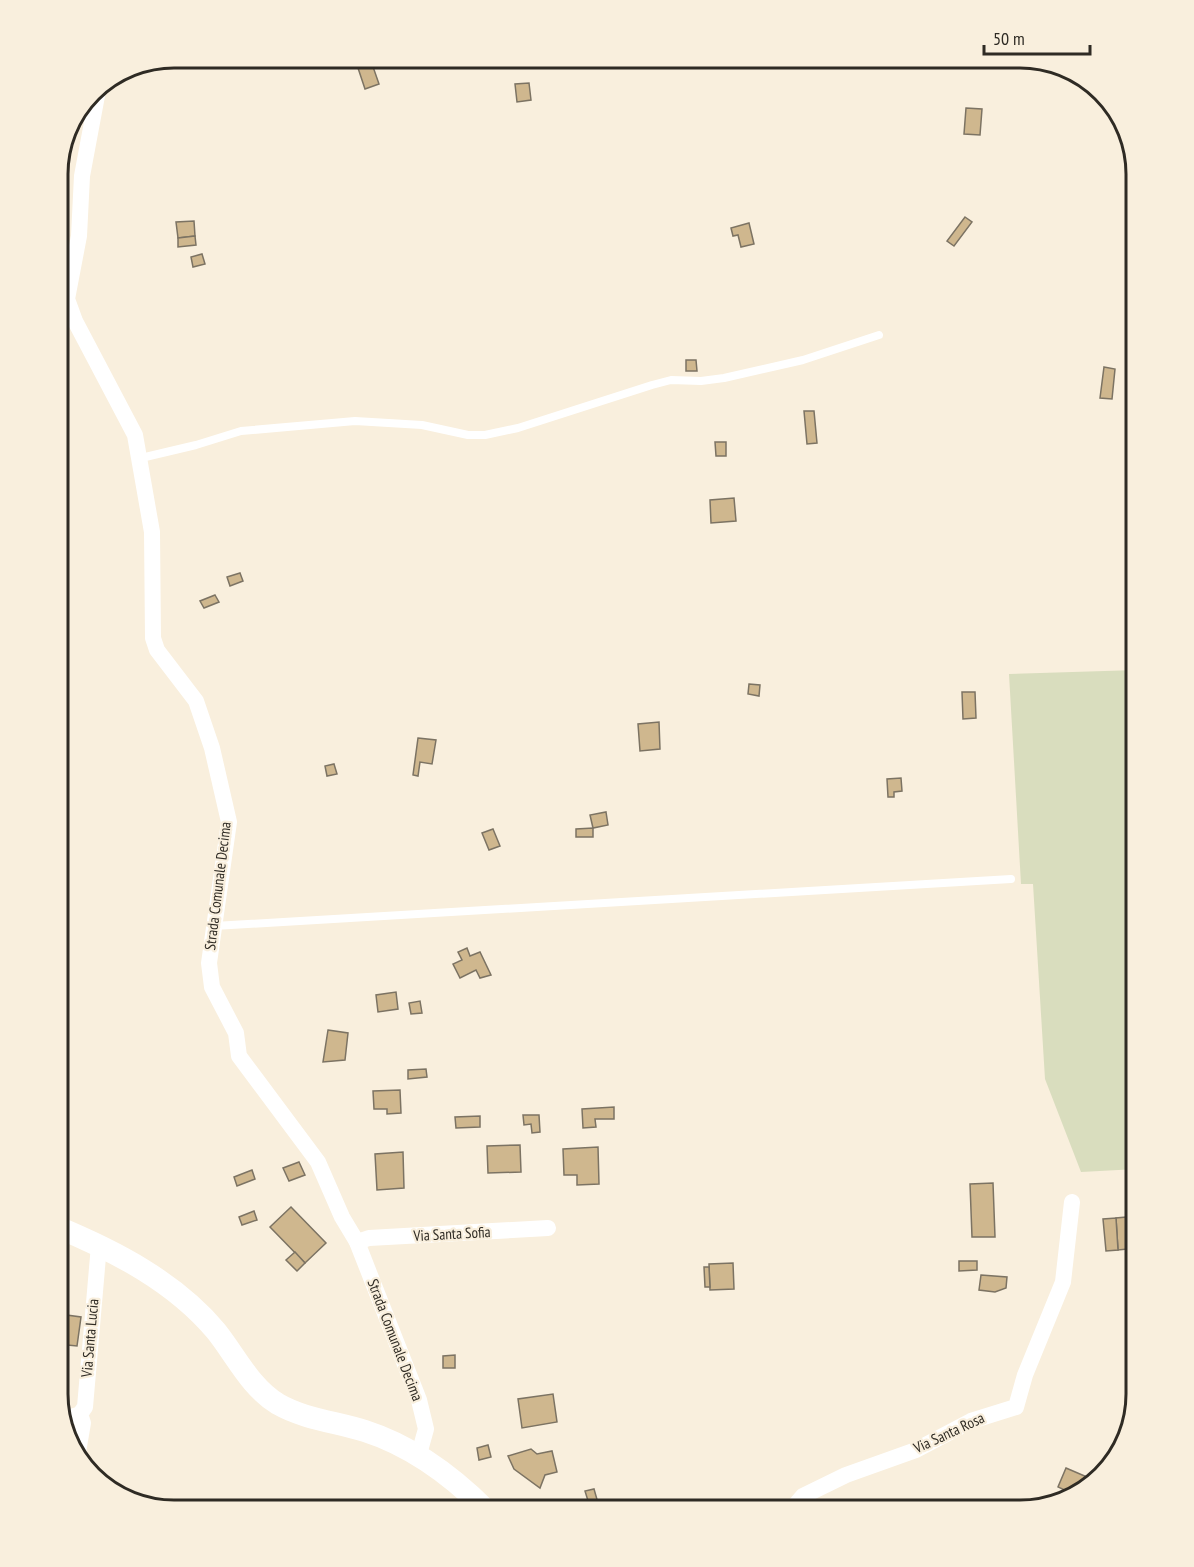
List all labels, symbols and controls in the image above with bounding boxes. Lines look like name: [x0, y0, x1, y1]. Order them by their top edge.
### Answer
scale bar: [984, 18, 1090, 56]
text: 50 m: [993, 27, 1025, 50]
street label: Strada Comunale Decima: [200, 821, 235, 951]
street label: Via Santa Sofia: [412, 1222, 491, 1245]
street label: Strada Comunale Decima: [363, 1276, 428, 1404]
street label: Via Santa Lucia: [77, 1298, 102, 1379]
street label: Via Santa Rosa: [909, 1408, 987, 1458]

